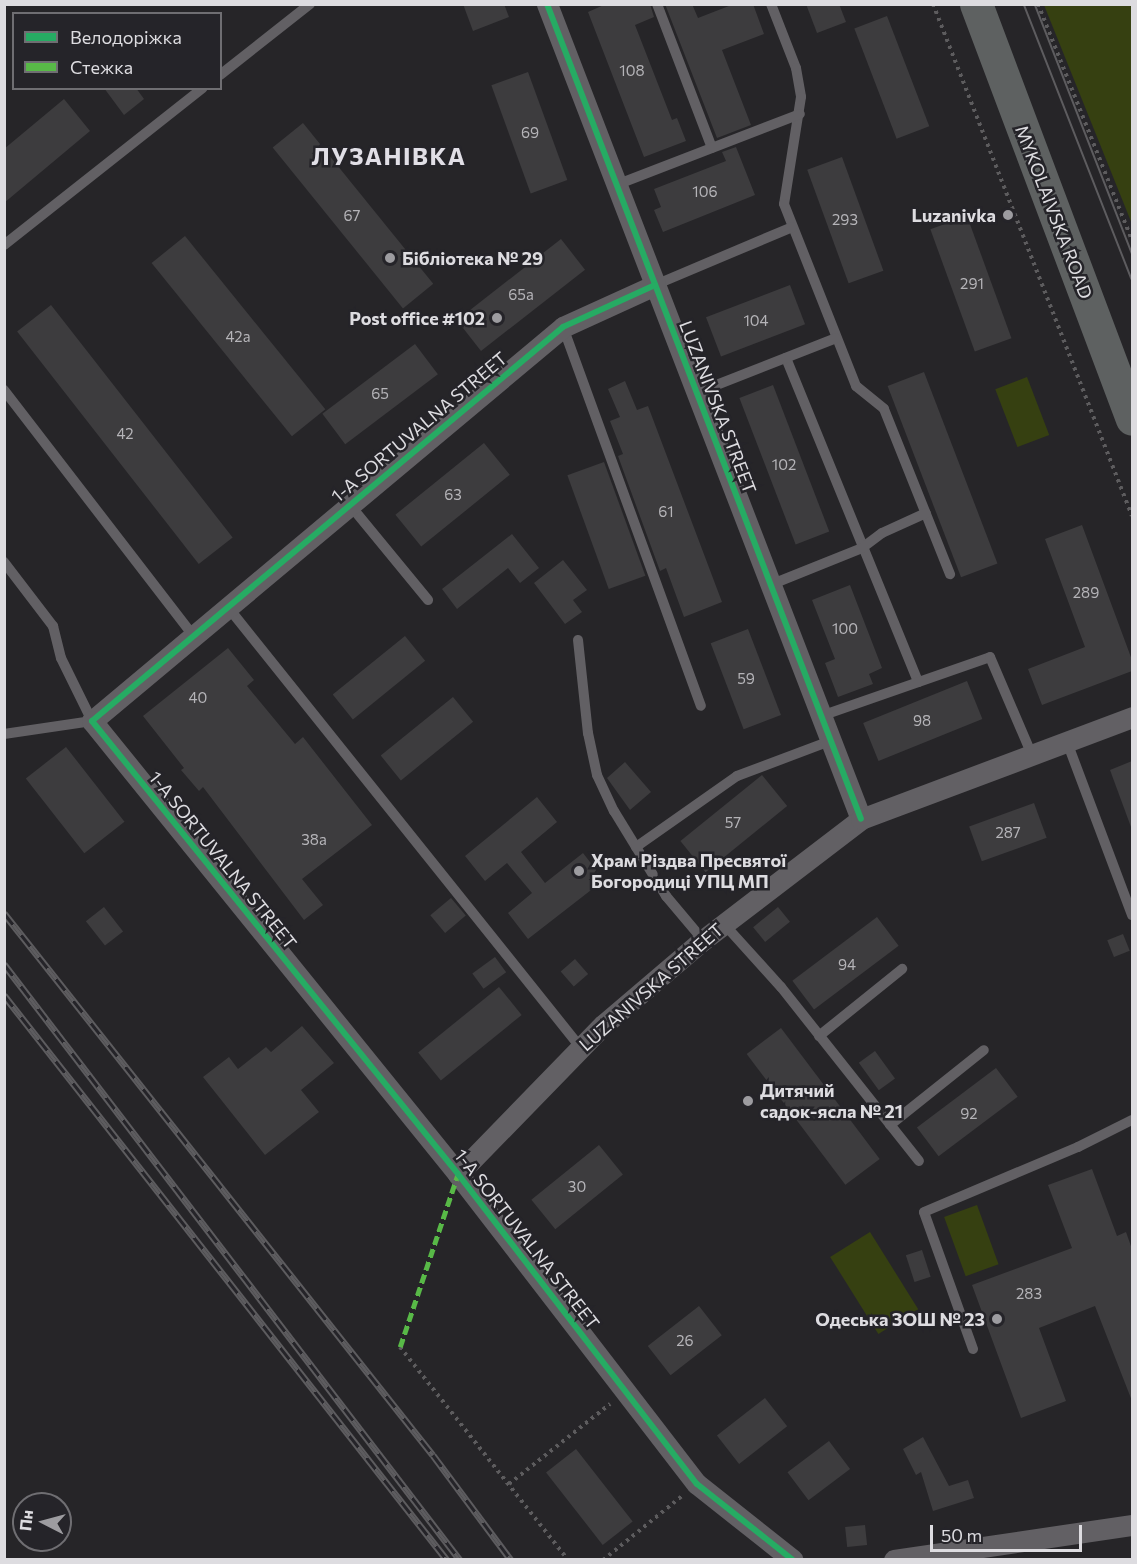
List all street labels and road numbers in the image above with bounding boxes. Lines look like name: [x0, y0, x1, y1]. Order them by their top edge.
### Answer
street label: MYKOLAIVSKA ROAD: [1011, 122, 1097, 302]
street label: LUZANIVSKA STREET: [675, 317, 761, 497]
street label: 1-A SORTUVALNA STREET: [327, 347, 511, 507]
street label: 1-A SORTUVALNA STREET: [145, 767, 301, 953]
street label: LUZANIVSKA STREET: [575, 919, 727, 1055]
street label: 1-A SORTUVALNA STREET: [450, 1145, 604, 1333]

